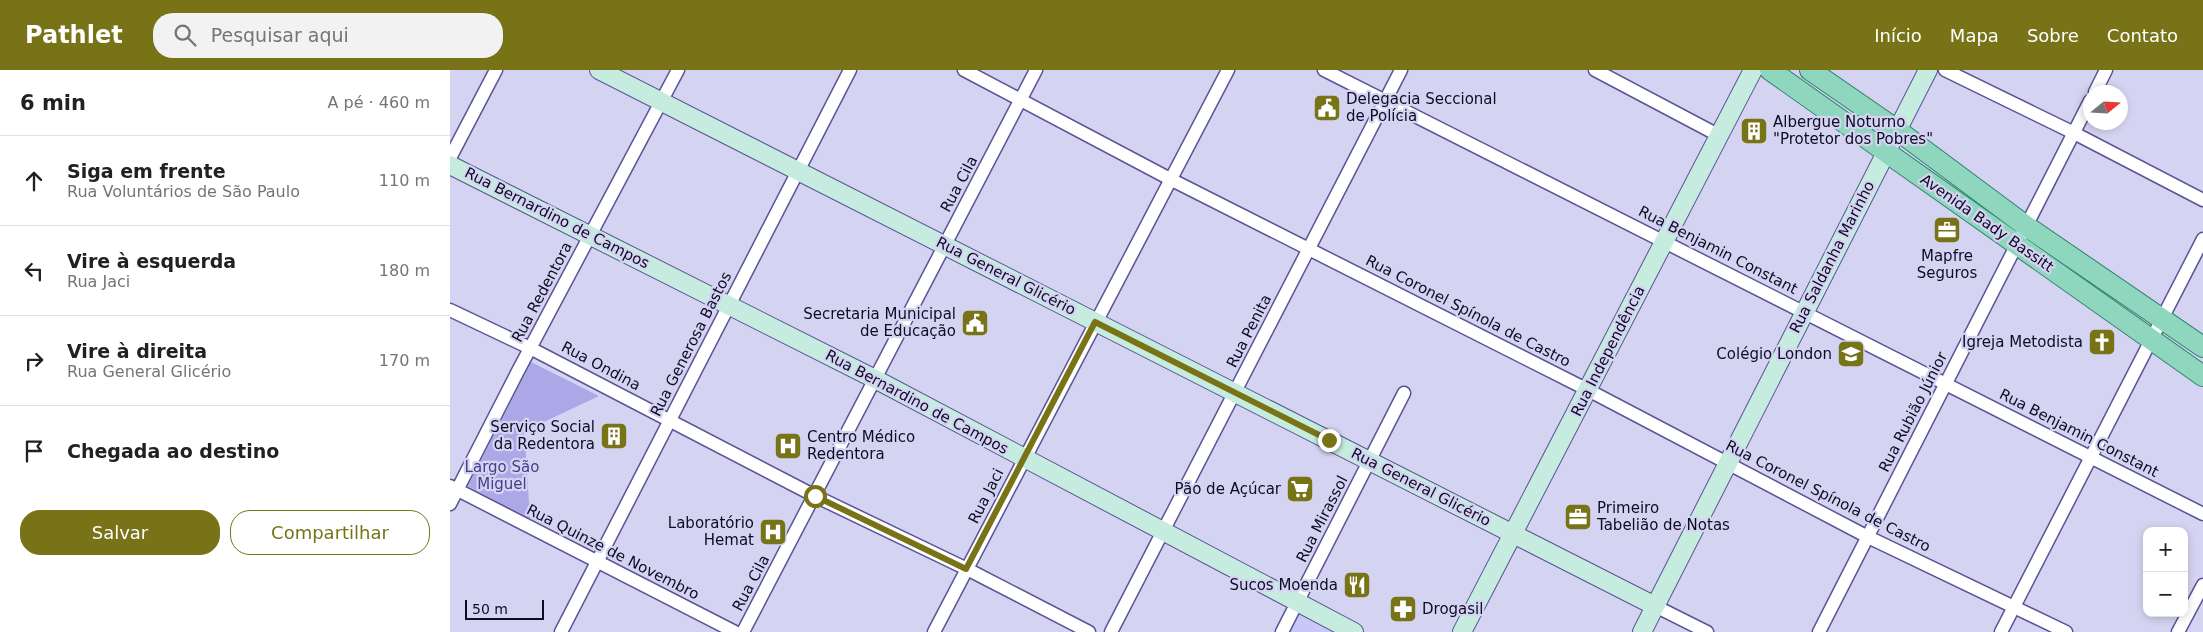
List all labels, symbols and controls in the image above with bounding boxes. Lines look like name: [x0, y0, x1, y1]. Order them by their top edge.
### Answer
search box: [153, 13, 503, 58]
text: Pathlet: [25, 21, 123, 49]
icon: search: [171, 21, 199, 49]
text: Pesquisar aqui: [211, 24, 349, 46]
text: Início: [1874, 25, 1922, 46]
text: Mapa: [1950, 25, 1999, 46]
text: Sobre: [2027, 25, 2079, 46]
text: Contato: [2107, 25, 2178, 46]
north arrow: [2083, 85, 2128, 130]
place label: Delegacia Seccional de Polícia: [1346, 90, 1497, 125]
text: 6 min: [20, 91, 86, 115]
text: A pé · 460 m: [328, 93, 430, 112]
public building icon: Delegacia Seccional de Polícia: [1312, 93, 1342, 123]
place label: Albergue Noturno "Protetor dos Pobres": [1773, 113, 1933, 148]
building icon: Albergue Noturno "Protetor dos Pobres": [1739, 116, 1769, 146]
street label: Rua Cila: [937, 153, 981, 215]
text: Siga em frente: [67, 160, 226, 182]
street label: Rua Bernardino de Campos: [462, 164, 652, 273]
icon: ahead: [20, 167, 48, 195]
street label: Avenida Bady Bassitt: [1917, 170, 2057, 276]
text: 110 m: [379, 171, 430, 190]
street label: Rua Saldanha Marinho: [1786, 178, 1878, 336]
text: Rua Voluntários de São Paulo: [67, 182, 300, 201]
street label: Rua Benjamin Constant: [1635, 202, 1801, 298]
office icon: Mapfre Seguros: [1932, 215, 1962, 245]
street label: Rua General Glicério: [933, 233, 1079, 319]
street label: Rua Redentora: [508, 239, 576, 345]
place label: Mapfre Seguros: [1917, 247, 1977, 282]
text: Vire à esquerda: [67, 250, 236, 272]
street label: Rua Coronel Spínola de Castro: [1363, 251, 1573, 371]
icon: left: [20, 257, 48, 285]
text: 180 m: [379, 261, 430, 280]
street label: Rua Generosa Bastos: [647, 269, 735, 419]
text: Rua Jaci: [67, 272, 130, 291]
street label: Rua Independência: [1567, 283, 1649, 419]
street label: Rua Penita: [1223, 291, 1275, 371]
place label: Secretaria Municipal de Educação: [803, 305, 956, 340]
public building icon: Secretaria Municipal de Educação: [960, 308, 990, 338]
church icon: Igreja Metodista: [2087, 327, 2117, 357]
place label: Igreja Metodista: [1962, 333, 2083, 351]
street label: Rua Ondina: [558, 338, 644, 394]
school or university icon: Colégio London: [1836, 339, 1866, 369]
text: Vire à direita: [67, 340, 207, 362]
place label: Colégio London: [1716, 345, 1832, 363]
street label: Rua Bernardino de Campos: [822, 346, 1012, 458]
icon: right: [20, 347, 48, 375]
street label: Rua Rubião Júnior: [1875, 348, 1951, 475]
text: 170 m: [379, 351, 430, 370]
text: Rua General Glicério: [67, 362, 231, 381]
street label: Rua Benjamin Constant: [1996, 385, 2162, 481]
place label: Serviço Social da Redentora: [490, 418, 595, 453]
building icon: Serviço Social da Redentora: [599, 421, 629, 451]
place label: Centro Médico Redentora: [807, 428, 915, 463]
route end: [1318, 429, 1341, 452]
hospital icon: Centro Médico Redentora: [773, 431, 803, 461]
street label: Rua Coronel Spínola de Castro: [1723, 436, 1933, 556]
icon: arrive: [20, 437, 48, 465]
text: Chegada ao destino: [67, 440, 279, 462]
street label: Rua General Glicério: [1348, 444, 1494, 530]
park label: Largo São Miguel: [465, 458, 539, 493]
street label: Rua Jaci: [965, 466, 1007, 526]
street label: Rua Mirassol: [1292, 473, 1352, 565]
supermarket icon: Pão de Açúcar: [1285, 474, 1315, 504]
place label: Pão de Açúcar: [1175, 480, 1282, 498]
route start: [804, 485, 827, 508]
place label: Primeiro Tabelião de Notas: [1596, 499, 1730, 534]
street label: Rua Quinze de Novembro: [524, 501, 702, 603]
office icon: Primeiro Tabelião de Notas: [1563, 502, 1593, 532]
button: Salvar: [20, 510, 220, 555]
button: Compartilhar: [230, 510, 430, 555]
place label: Laboratório Hemat: [668, 514, 754, 549]
hospital icon: Laboratório Hemat: [758, 517, 788, 547]
map controls: [2143, 527, 2188, 617]
button: +: [2143, 527, 2188, 572]
street label: Rua Cila: [729, 552, 773, 614]
restaurant icon: Sucos Moenda: [1342, 570, 1372, 600]
button: −: [2143, 572, 2188, 617]
place label: Sucos Moenda: [1229, 576, 1338, 594]
pharmacy icon: Drogasil: [1388, 594, 1418, 624]
scale bar: [465, 597, 544, 620]
place label: Drogasil: [1422, 600, 1483, 618]
text: 50 m: [472, 601, 508, 617]

